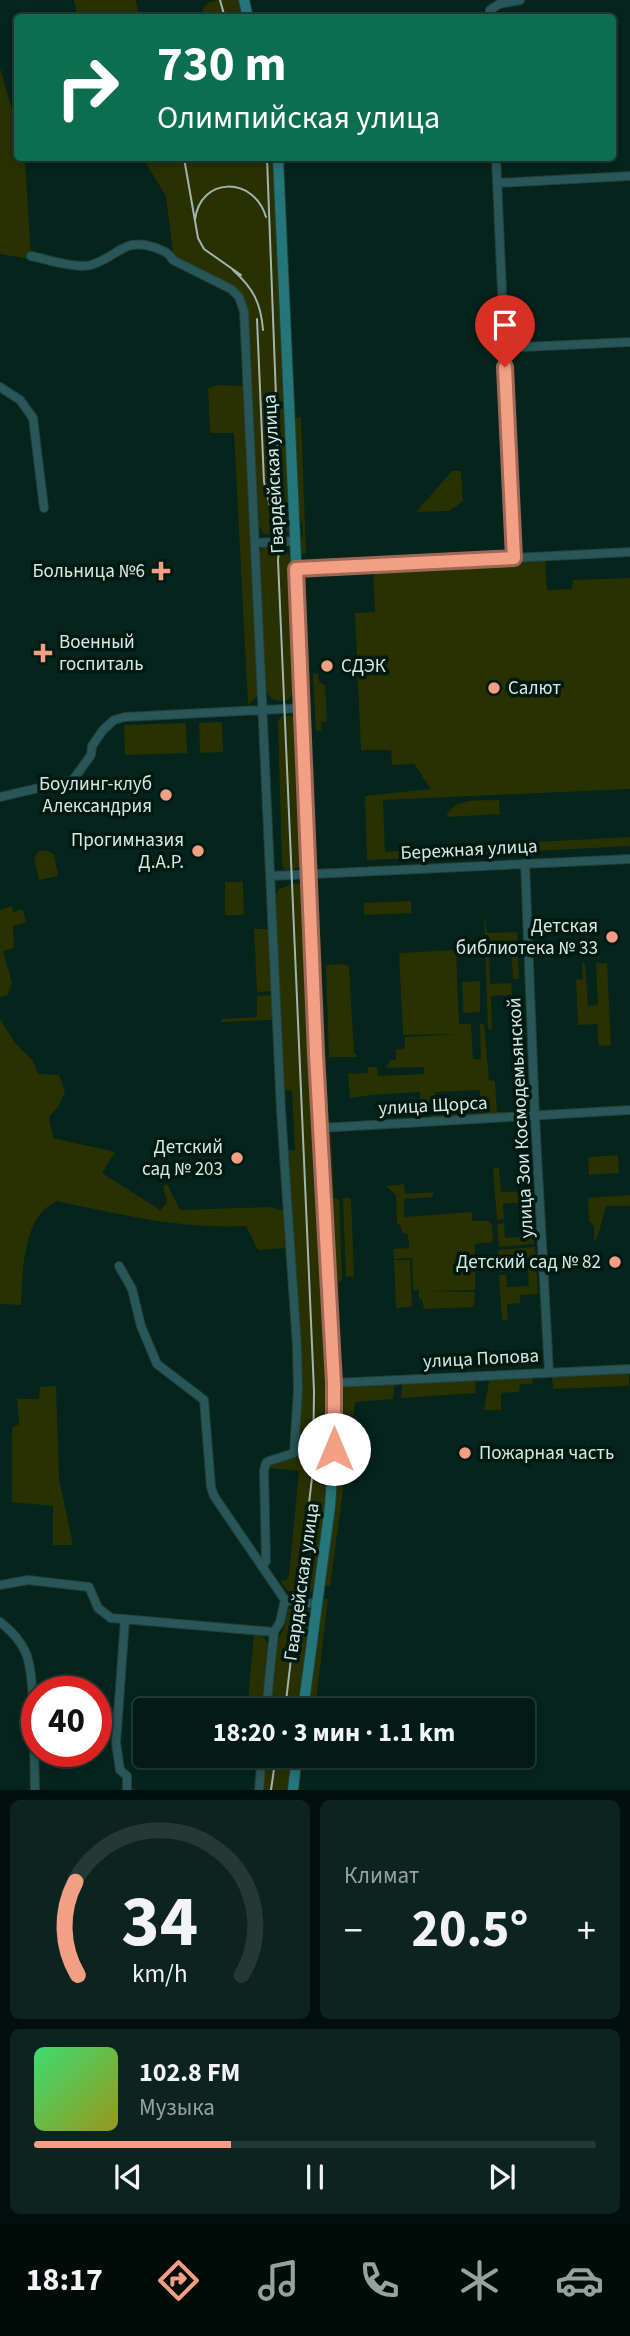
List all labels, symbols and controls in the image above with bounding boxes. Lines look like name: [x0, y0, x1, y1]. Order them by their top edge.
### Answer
text: 730 m: [157, 30, 286, 100]
icon: right: [42, 42, 133, 133]
text: Олимпийская улица: [157, 95, 440, 141]
pin: [475, 295, 535, 367]
icon: arrive: [486, 306, 524, 344]
street label: Гвардейская улица: [256, 394, 292, 554]
place label: Больница №6: [32, 558, 145, 585]
marker: Больница №6: [151, 561, 171, 581]
place label: Военный госпиталь: [59, 629, 144, 678]
marker: Военный госпиталь: [33, 643, 53, 663]
place label: СДЭК: [341, 653, 386, 680]
marker: СДЭК: [319, 658, 335, 674]
place label: Салют: [508, 675, 561, 702]
marker: Салют: [486, 680, 502, 696]
place label: Боулинг-клуб Александрия: [39, 771, 152, 820]
marker: Боулинг-клуб Александрия: [158, 787, 174, 803]
place label: Прогимназия Д.А.Р.: [71, 827, 184, 876]
street label: Бережная улица: [400, 833, 538, 867]
marker: Прогимназия Д.А.Р.: [190, 843, 206, 859]
place label: Детская библиотека № 33: [456, 913, 598, 962]
marker: Детская библиотека № 33: [604, 929, 620, 945]
street label: улица Зои Космодемьянской: [501, 997, 541, 1239]
street label: улица Щорса: [378, 1090, 488, 1122]
place label: Детский сад № 203: [142, 1134, 223, 1183]
marker: Детский сад № 203: [229, 1150, 245, 1166]
place label: Детский сад № 82: [456, 1249, 601, 1276]
marker: Детский сад № 82: [607, 1254, 623, 1270]
street label: улица Попова: [422, 1342, 540, 1376]
position arrow: [297, 1412, 371, 1486]
place label: Пожарная часть: [479, 1440, 614, 1467]
marker: Пожарная часть: [457, 1445, 473, 1461]
street label: Гвардейская улица: [278, 1501, 326, 1663]
speed limit sign: 40: [21, 1676, 112, 1767]
text: 18:20 · 3 мин · 1.1 km: [213, 1714, 455, 1751]
text: Климат: [344, 1859, 419, 1892]
text: 34: [122, 1871, 198, 1975]
text: 20.5°: [412, 1893, 528, 1967]
text: −: [344, 1904, 363, 1958]
text: +: [577, 1904, 596, 1958]
text: km/h: [132, 1956, 188, 1992]
text: 102.8 FM: [139, 2054, 240, 2091]
text: Музыка: [139, 2091, 215, 2124]
icon: previous: [109, 2158, 147, 2196]
icon: pause: [296, 2158, 334, 2196]
icon: next: [483, 2158, 521, 2196]
icon: directions: [154, 2256, 203, 2305]
icon: music: [254, 2256, 303, 2305]
icon: phone: [355, 2256, 404, 2305]
icon: climate: [455, 2256, 504, 2305]
icon: car: [555, 2256, 604, 2305]
text: 18:17: [26, 2257, 103, 2303]

